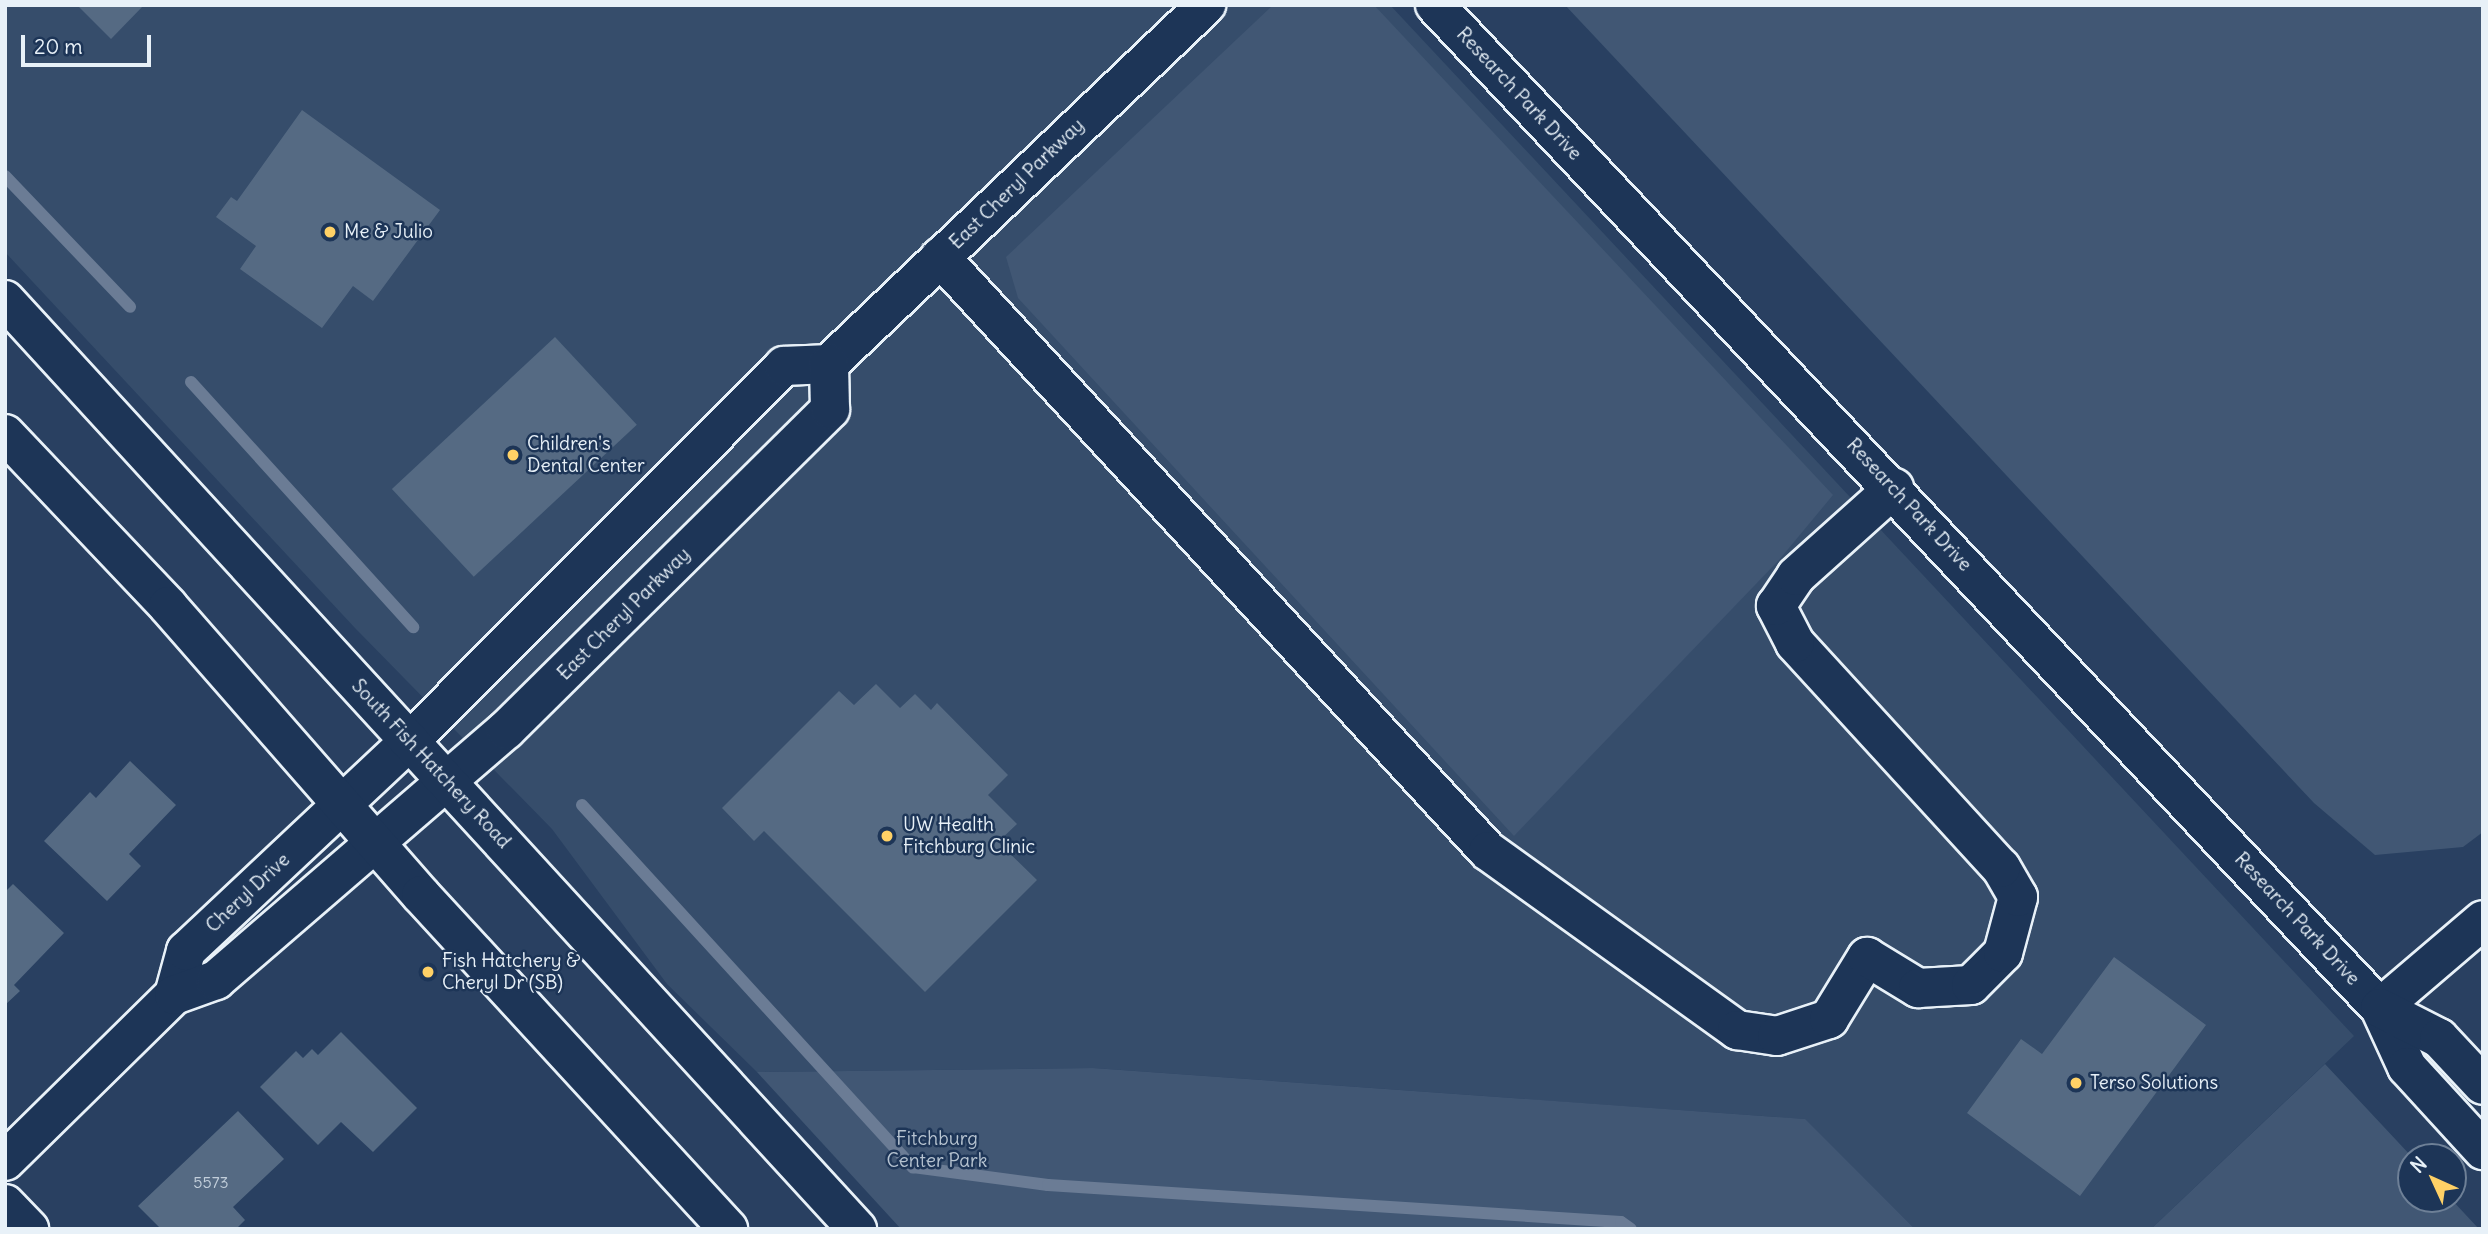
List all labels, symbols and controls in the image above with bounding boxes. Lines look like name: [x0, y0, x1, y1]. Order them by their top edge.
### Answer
scale bar: [24, 21, 154, 65]
street label: Research Park Drive: [1452, 23, 1586, 165]
text: 20 m: [34, 33, 83, 60]
street label: East Cheryl Parkway: [945, 114, 1089, 254]
place label: Me & Julio: [344, 221, 433, 243]
marker: Me & Julio: [322, 224, 338, 240]
place label: Children's Dental Center: [527, 433, 645, 477]
street label: Research Park Drive: [1842, 434, 1976, 576]
marker: Children's Dental Center: [505, 447, 521, 463]
street label: East Cheryl Parkway: [553, 543, 695, 685]
street label: South Fish Hatchery Road: [347, 675, 515, 853]
place label: UW Health Fitchburg Clinic: [903, 814, 1035, 858]
marker: UW Health Fitchburg Clinic: [877, 826, 897, 846]
street label: Research Park Drive: [2230, 848, 2364, 990]
street label: Cheryl Drive: [201, 849, 295, 937]
place label: Fish Hatchery & Cheryl Dr (SB): [442, 950, 581, 994]
marker: Fish Hatchery & Cheryl Dr (SB): [420, 964, 436, 980]
place label: Terso Solutions: [2090, 1072, 2218, 1094]
marker: Terso Solutions: [2068, 1075, 2084, 1091]
park label: Fitchburg Center Park: [886, 1128, 988, 1172]
north arrow: [2397, 1143, 2467, 1213]
text: N: [2405, 1151, 2432, 1178]
house number: 5573: [193, 1172, 229, 1192]

